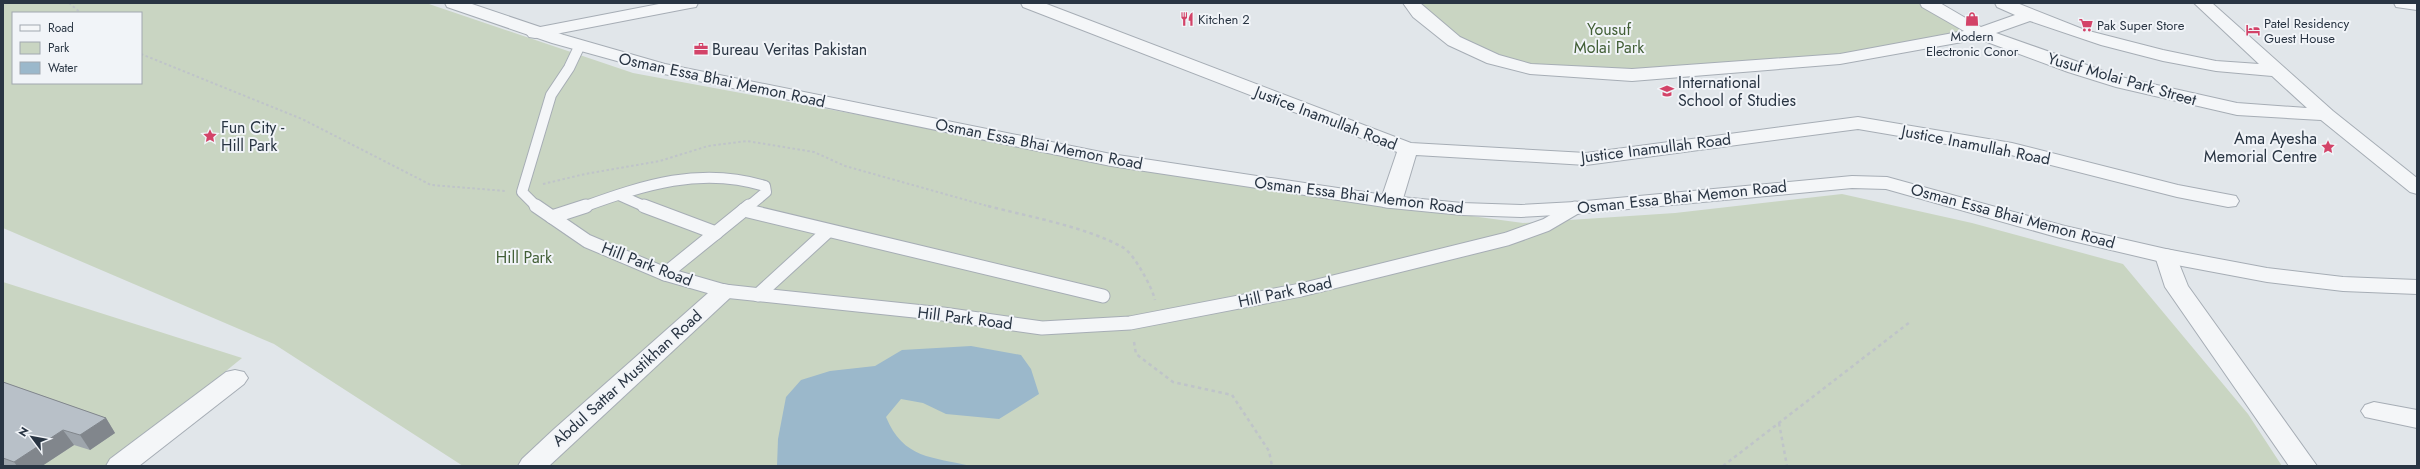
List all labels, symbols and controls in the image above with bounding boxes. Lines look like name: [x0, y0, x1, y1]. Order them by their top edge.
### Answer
place label: Kitchen 2: [1198, 10, 1250, 29]
restaurant icon: Kitchen 2: [1179, 11, 1195, 27]
shop icon: Modern Electronic Conor: [1964, 11, 1980, 27]
legend: [12, 12, 142, 84]
place label: Patel Residency Guest House: [2264, 14, 2349, 48]
place label: Pak Super Store: [2097, 16, 2185, 35]
supermarket icon: Pak Super Store: [2078, 17, 2094, 33]
park label: Yousuf Molai Park: [1574, 18, 1645, 59]
text: Road: [48, 19, 74, 37]
hotel icon: Patel Residency Guest House: [2245, 22, 2261, 38]
place label: Modern Electronic Conor: [1926, 27, 2019, 61]
place label: Bureau Veritas Pakistan: [712, 38, 867, 61]
text: Park: [48, 39, 70, 57]
office icon: Bureau Veritas Pakistan: [693, 41, 709, 57]
street label: Osman Essa Bhai Memon Road: [617, 47, 827, 113]
street label: Yusuf Molai Park Street: [2045, 47, 2199, 111]
text: Water: [48, 59, 79, 77]
place label: International School of Studies: [1678, 71, 1796, 112]
street label: Justice Inamullah Road: [1250, 79, 1401, 156]
school or university icon: International School of Studies: [1659, 83, 1675, 99]
street label: Osman Essa Bhai Memon Road: [933, 113, 1145, 175]
place label: Fun City - Hill Park: [221, 116, 285, 157]
street label: Justice Inamullah Road: [1898, 119, 2052, 171]
street label: Justice Inamullah Road: [1578, 127, 1732, 169]
place label: Ama Ayesha Memorial Centre: [2204, 127, 2317, 168]
place icon: Fun City - Hill Park: [202, 128, 218, 144]
place icon: Ama Ayesha Memorial Centre: [2320, 139, 2336, 155]
street label: Osman Essa Bhai Memon Road: [1253, 171, 1465, 219]
street label: Osman Essa Bhai Memon Road: [1576, 175, 1788, 219]
street label: Osman Essa Bhai Memon Road: [1908, 178, 2118, 254]
street label: Hill Park Road: [598, 236, 696, 292]
park label: Hill Park: [496, 246, 553, 269]
street label: Hill Park Road: [1236, 271, 1334, 313]
street label: Hill Park Road: [916, 301, 1014, 335]
street label: Abdul Sattar Mustikhan Road: [547, 304, 707, 452]
north arrow: [12, 417, 52, 457]
text: N: [14, 424, 33, 440]

